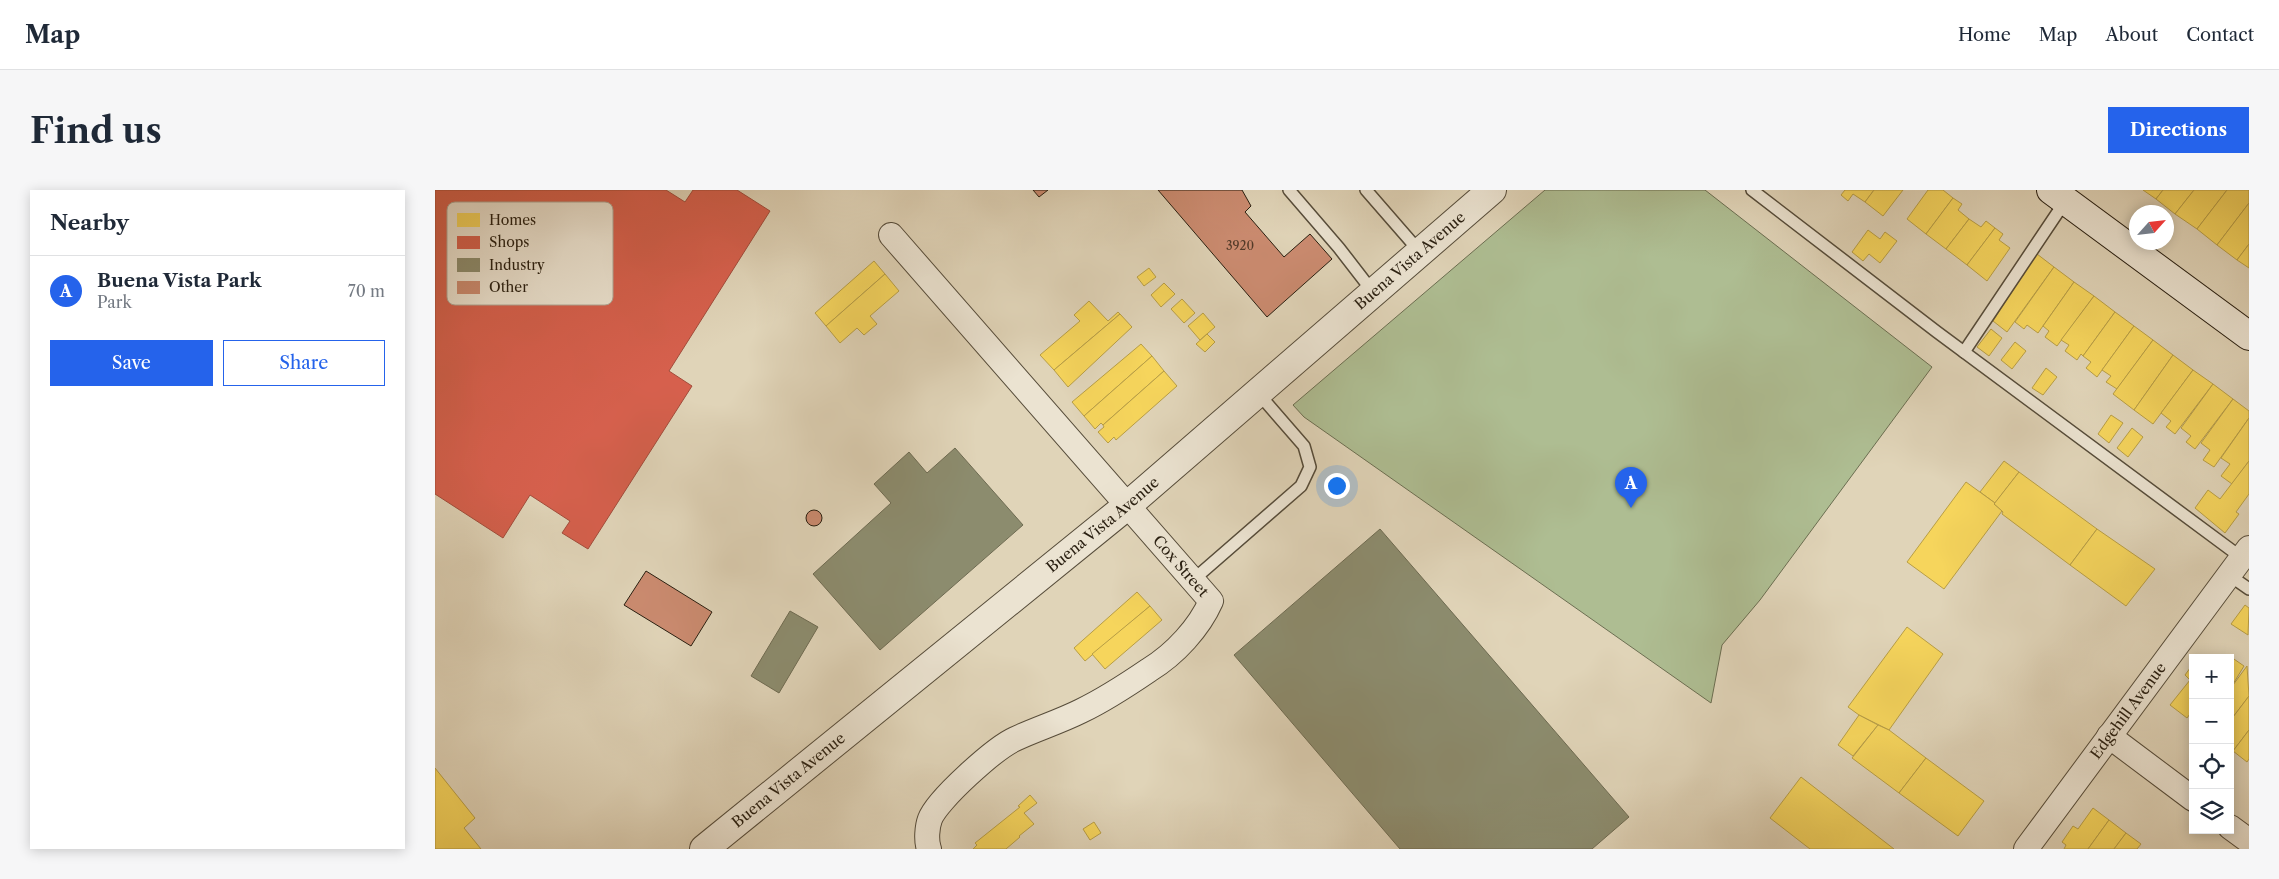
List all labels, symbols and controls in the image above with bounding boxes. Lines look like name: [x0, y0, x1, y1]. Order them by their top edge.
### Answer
text: Map: [25, 20, 80, 49]
text: Home: [1958, 24, 2011, 46]
text: Map: [2039, 24, 2077, 46]
text: About: [2105, 24, 2158, 46]
text: Contact: [2186, 24, 2254, 46]
button: Directions: [2108, 107, 2249, 153]
text: Find us: [30, 109, 162, 152]
legend: [447, 202, 613, 305]
north arrow: [2129, 205, 2174, 250]
street label: Buena Vista Avenue: [1350, 207, 1469, 314]
text: Nearby: [50, 210, 129, 235]
text: Homes: [489, 211, 536, 229]
text: Shops: [489, 233, 529, 251]
house number: 3920: [1226, 238, 1254, 253]
text: Industry: [489, 256, 545, 274]
text: Buena Vista Park: [97, 269, 262, 292]
text: Other: [489, 278, 528, 296]
text: A: [60, 281, 72, 301]
text: 70 m: [348, 281, 385, 301]
text: Park: [97, 292, 132, 312]
button: Save: [50, 340, 213, 386]
button: Share: [223, 340, 385, 386]
pin: A: [1615, 467, 1647, 508]
street label: Buena Vista Avenue: [1042, 472, 1163, 576]
your location: [1324, 473, 1350, 499]
street label: Cox Street: [1149, 531, 1213, 601]
map controls: [2189, 654, 2234, 834]
button: +: [2189, 654, 2234, 699]
street label: Edgehill Avenue: [2086, 658, 2170, 763]
button: −: [2189, 699, 2234, 744]
street label: Buena Vista Avenue: [728, 728, 849, 832]
button: locate: [2189, 744, 2234, 789]
button: layers: [2189, 789, 2234, 834]

